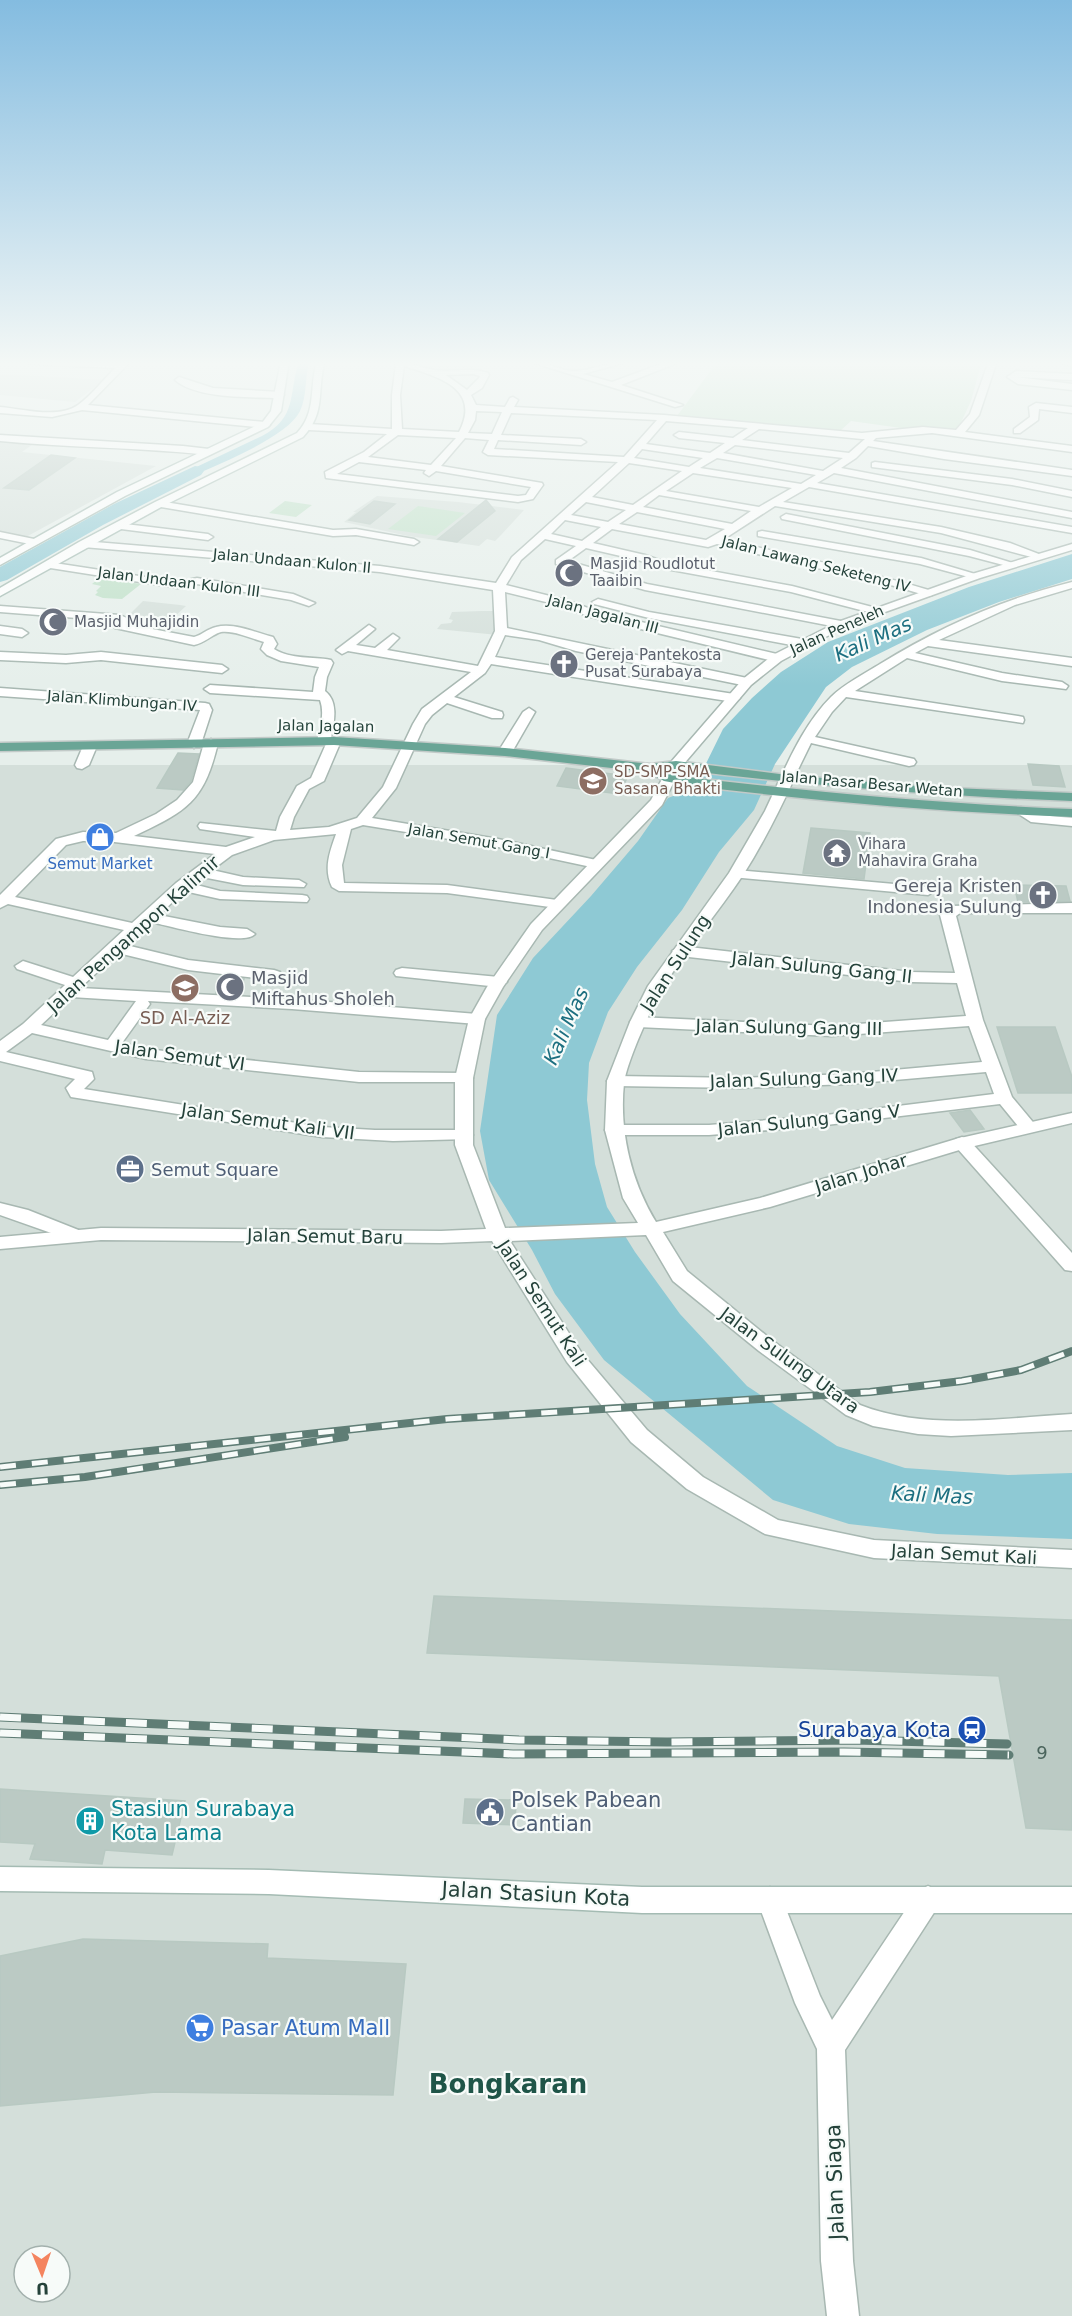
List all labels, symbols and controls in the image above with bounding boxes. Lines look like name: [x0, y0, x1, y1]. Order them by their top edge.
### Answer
street label: Jalan Lawang Seketeng IV: [719, 532, 913, 596]
street label: Jalan Undaan Kulon II: [211, 545, 372, 577]
place label: Masjid Roudlotut Taaibin: [589, 555, 715, 590]
mosque icon: Masjid Roudlotut Taaibin: [553, 557, 585, 589]
street label: Jalan Undaan Kulon III: [96, 563, 261, 601]
street label: Jalan Jagalan III: [544, 590, 661, 638]
street label: Jalan Peneleh: [786, 601, 887, 659]
mosque icon: Masjid Muhajidin: [37, 606, 69, 638]
water label: Kali Mas: [831, 611, 915, 667]
place label: Masjid Muhajidin: [74, 613, 199, 631]
place label: Gereja Pantekosta Pusat Surabaya: [585, 646, 721, 681]
church icon: Gereja Pantekosta Pusat Surabaya: [548, 648, 580, 680]
street label: Jalan Klimbungan IV: [45, 687, 198, 715]
street label: Jalan Jagalan: [277, 716, 374, 736]
place label: SD-SMP-SMA Sasana Bhakti: [614, 763, 721, 798]
school or university icon: SD-SMP-SMA Sasana Bhakti: [577, 765, 609, 797]
street label: Jalan Pasar Besar Wetan: [780, 767, 963, 801]
street label: Jalan Semut Gang I: [406, 819, 551, 862]
shop icon: Semut Market: [84, 821, 116, 853]
place label: Vihara Mahavira Graha: [858, 835, 978, 870]
temple icon: Vihara Mahavira Graha: [821, 837, 853, 869]
street label: Jalan Pengampon Kalimir: [42, 851, 224, 1017]
place label: Semut Market: [47, 855, 153, 873]
place label: Gereja Kristen Indonesia Sulung: [867, 875, 1022, 917]
church icon: Gereja Kristen Indonesia Sulung: [1027, 879, 1059, 911]
street label: Jalan Sulung: [635, 910, 714, 1016]
street label: Jalan Sulung Gang II: [730, 947, 913, 987]
place label: Masjid Miftahus Sholeh: [251, 967, 395, 1009]
mosque icon: Masjid Miftahus Sholeh: [214, 971, 246, 1003]
school or university icon: SD Al-Aziz: [169, 972, 201, 1004]
water label: Kali Mas: [538, 984, 594, 1068]
place label: SD Al-Aziz: [140, 1007, 230, 1028]
street label: Jalan Sulung Gang III: [694, 1015, 883, 1039]
street label: Jalan Semut VI: [113, 1035, 246, 1075]
street label: Jalan Sulung Gang IV: [708, 1064, 899, 1092]
street label: Jalan Semut Kali VII: [179, 1098, 356, 1144]
street label: Jalan Sulung Gang V: [716, 1100, 902, 1140]
street label: Jalan Johar: [811, 1149, 910, 1197]
office icon: Semut Square: [114, 1153, 146, 1185]
place label: Semut Square: [151, 1159, 279, 1180]
street label: Jalan Semut Baru: [246, 1224, 403, 1248]
street label: Jalan Semut Kali: [493, 1235, 591, 1370]
street label: Jalan Sulung Utara: [715, 1302, 864, 1418]
water label: Kali Mas: [890, 1481, 974, 1509]
street label: Jalan Semut Kali: [889, 1540, 1038, 1568]
station icon: Surabaya Kota: [956, 1714, 988, 1746]
place label: Surabaya Kota: [798, 1718, 951, 1742]
house number: 9: [1036, 1742, 1048, 1763]
place label: Polsek Pabean Cantian: [511, 1788, 661, 1836]
public building icon: Polsek Pabean Cantian: [474, 1796, 506, 1828]
place label: Stasiun Surabaya Kota Lama: [111, 1797, 295, 1845]
building icon: Stasiun Surabaya Kota Lama: [74, 1805, 106, 1837]
street label: Jalan Stasiun Kota: [439, 1877, 631, 1911]
supermarket icon: Pasar Atum Mall: [184, 2012, 216, 2044]
place label: Pasar Atum Mall: [221, 2016, 390, 2040]
district label: Bongkaran: [429, 2069, 587, 2099]
street label: Jalan Siaga: [821, 2124, 849, 2242]
north arrow: [12, 2244, 72, 2304]
text: U: [36, 2279, 49, 2298]

